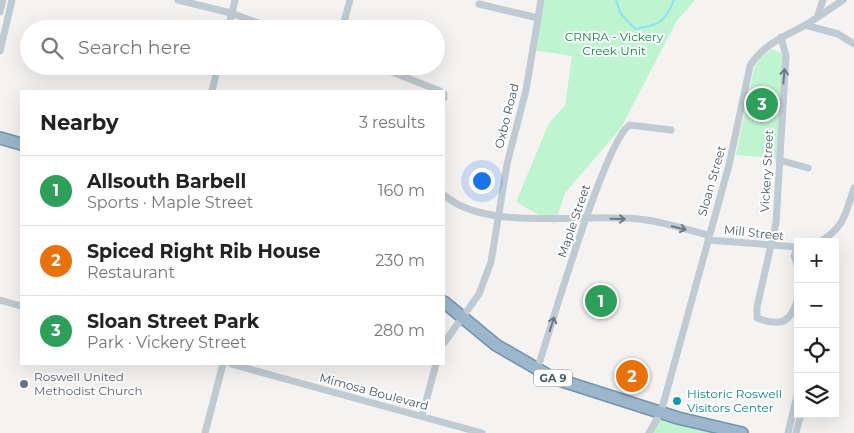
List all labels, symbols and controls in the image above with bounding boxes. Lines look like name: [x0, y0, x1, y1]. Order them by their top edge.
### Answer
search box: [20, 20, 445, 75]
park label: CRNRA - Vickery Creek Unit: [565, 29, 664, 58]
icon: search: [38, 34, 66, 62]
text: Search here: [78, 36, 191, 59]
one-way arrow: [779, 68, 789, 84]
street label: Oxbo Road: [491, 82, 522, 150]
pin: 3: [746, 85, 778, 123]
text: Nearby: [40, 110, 119, 135]
text: 3 results: [359, 113, 425, 132]
street label: Vickery Street: [757, 129, 776, 213]
street label: Sloan Street: [694, 144, 729, 218]
your location: [469, 168, 495, 194]
text: Allsouth Barbell: [87, 170, 246, 193]
text: 1: [53, 181, 59, 200]
text: 160 m: [378, 181, 425, 200]
street label: Maple Street: [554, 182, 593, 259]
text: Sports · Maple Street: [87, 193, 253, 212]
one-way arrow: [609, 214, 625, 223]
street label: Mill Street: [723, 222, 785, 243]
one-way arrow: [671, 224, 687, 233]
map controls: [794, 238, 839, 418]
button: +: [794, 238, 839, 283]
text: Spiced Right Rib House: [87, 240, 320, 263]
text: 2: [51, 251, 61, 270]
text: 230 m: [375, 251, 425, 270]
text: Restaurant: [87, 263, 175, 282]
pin: 1: [585, 282, 617, 320]
button: −: [794, 283, 839, 328]
text: Sloan Street Park: [87, 310, 259, 333]
one-way arrow: [548, 316, 557, 332]
text: 3: [51, 321, 61, 340]
text: 280 m: [374, 321, 425, 340]
button: locate: [794, 328, 839, 373]
text: Park · Vickery Street: [87, 333, 246, 352]
pin: 2: [616, 357, 648, 395]
place label: Roswell United Methodist Church: [34, 369, 143, 398]
road number: GA 9: [534, 369, 572, 386]
street label: Mimosa Boulevard: [318, 370, 430, 413]
button: layers: [794, 373, 839, 418]
marker: Roswell United Methodist Church: [18, 378, 30, 390]
place label: Historic Roswell Visitors Center: [687, 386, 782, 415]
marker: Historic Roswell Visitors Center: [671, 395, 683, 407]

